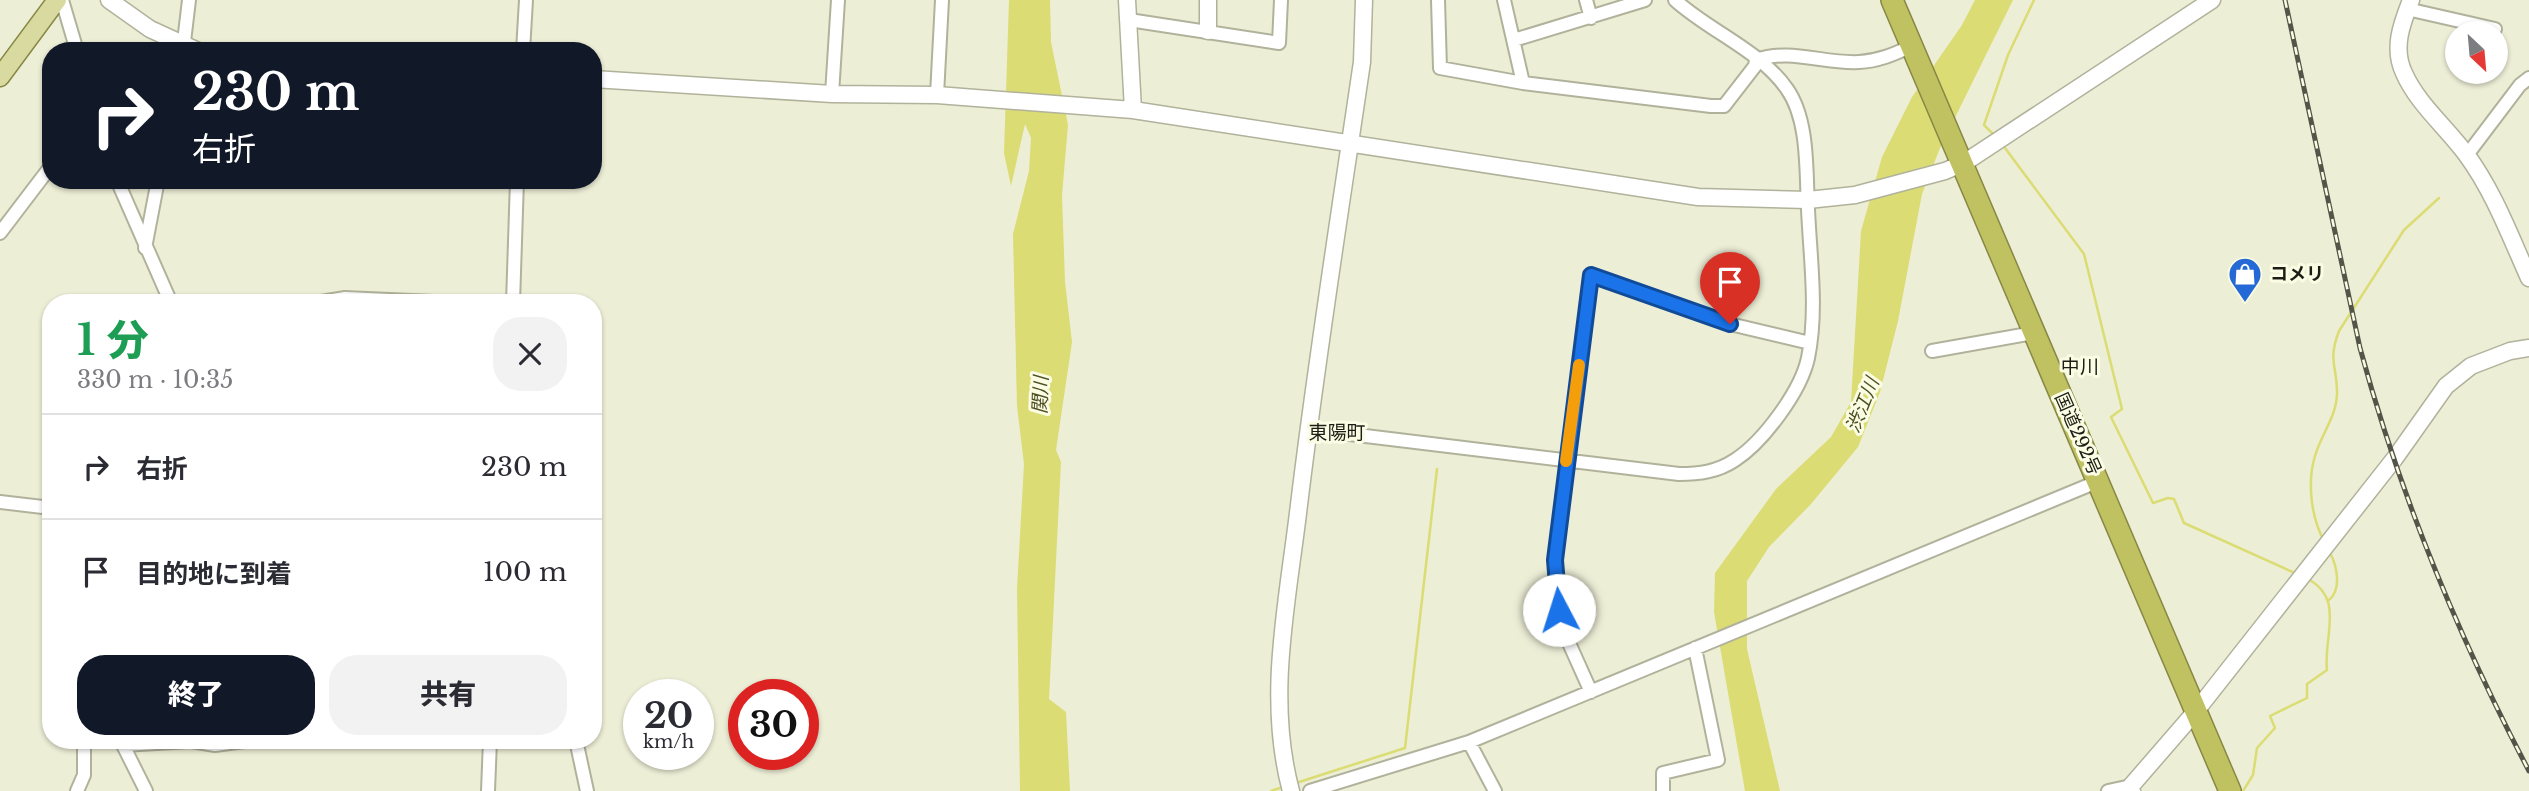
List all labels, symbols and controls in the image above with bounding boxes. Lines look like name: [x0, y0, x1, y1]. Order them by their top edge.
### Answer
north arrow: [2445, 21, 2508, 84]
map controls: [2445, 21, 2508, 84]
text: 230 m: [192, 62, 359, 123]
icon: right: [77, 70, 168, 161]
text: 右折: [192, 129, 256, 169]
pin: [1700, 252, 1760, 324]
shop icon: コメリ: [2226, 255, 2264, 304]
icon: arrive: [1711, 263, 1749, 301]
place label: コメリ: [2270, 263, 2324, 285]
text: 1 分: [77, 314, 148, 366]
button: close: [493, 317, 567, 391]
district label: 中川: [2061, 355, 2099, 378]
text: 330 m · 10:35: [77, 366, 233, 394]
water label: 渋江川: [1841, 373, 1885, 436]
water label: 関川: [1028, 374, 1053, 414]
street label: 国道292号: [2050, 389, 2106, 479]
district label: 東陽町: [1308, 421, 1366, 444]
icon: right: [77, 448, 115, 486]
text: 230 m: [481, 451, 567, 483]
text: 右折: [136, 453, 188, 485]
icon: arrive: [77, 553, 115, 591]
text: 100 m: [483, 556, 567, 588]
text: 目的地に到着: [136, 558, 292, 590]
position arrow: [1522, 573, 1596, 647]
button: 終了: [77, 655, 315, 735]
button: 共有: [329, 655, 567, 735]
speed limit sign: 30: [728, 679, 819, 770]
text: 20: [644, 694, 693, 737]
text: km/h: [643, 731, 694, 753]

